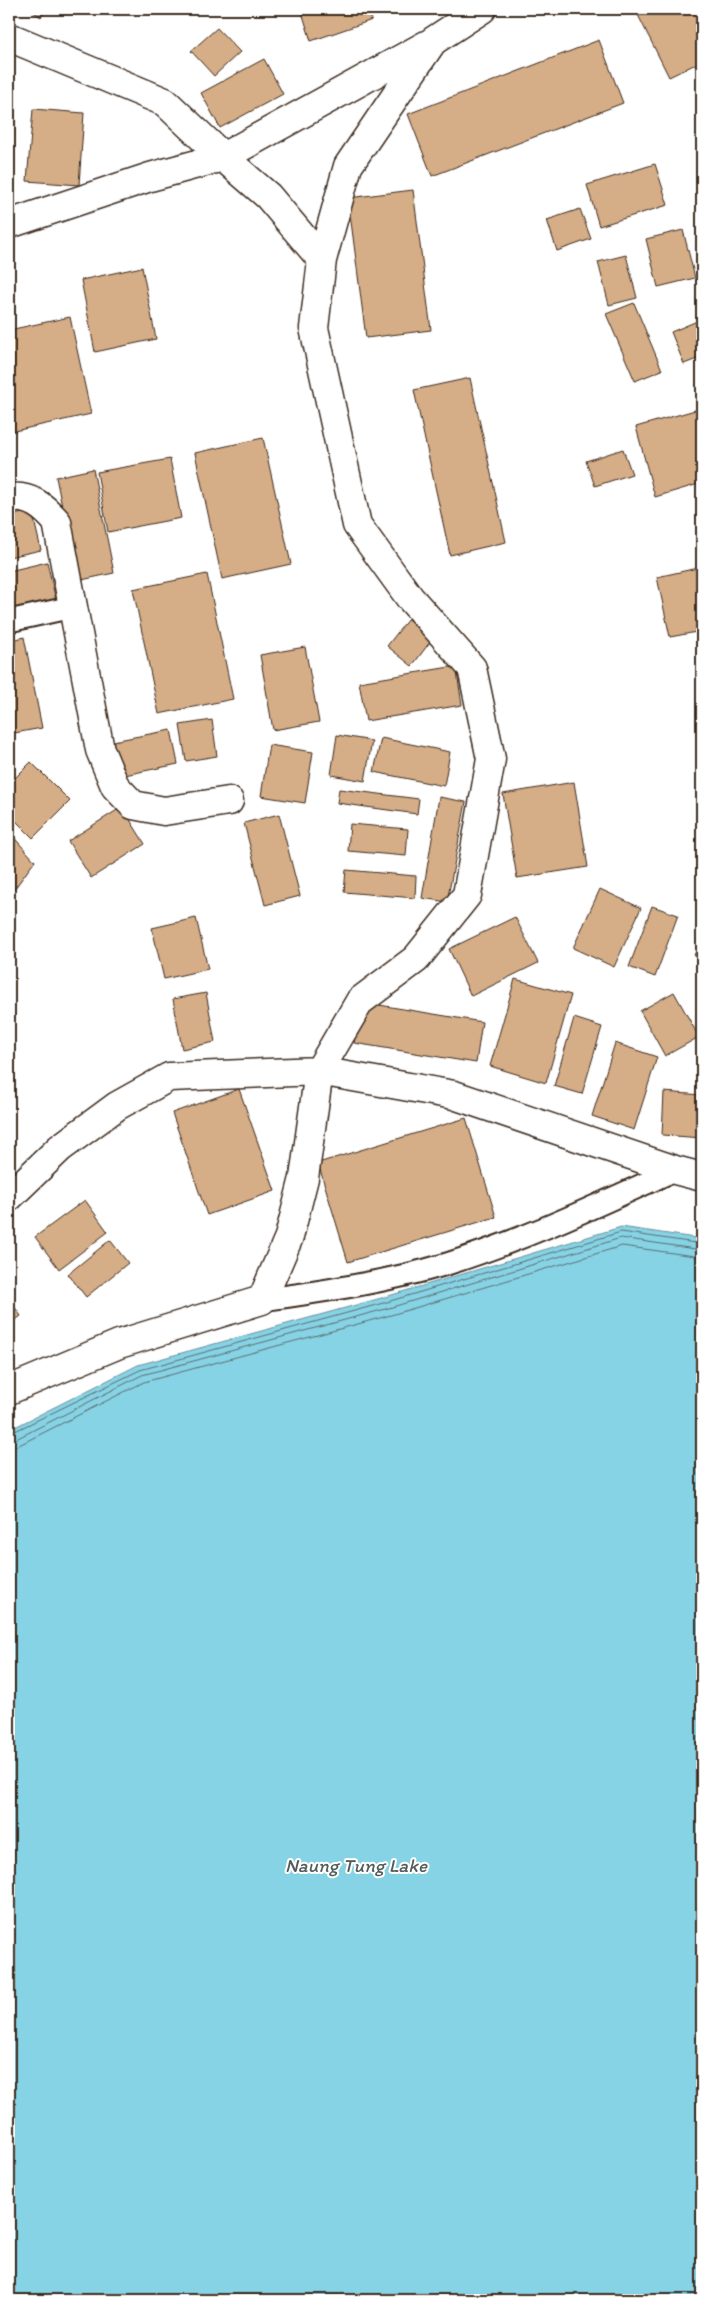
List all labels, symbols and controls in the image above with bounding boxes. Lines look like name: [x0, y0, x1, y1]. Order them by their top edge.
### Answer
water label: Naung Tung Lake: [285, 1854, 428, 1877]

